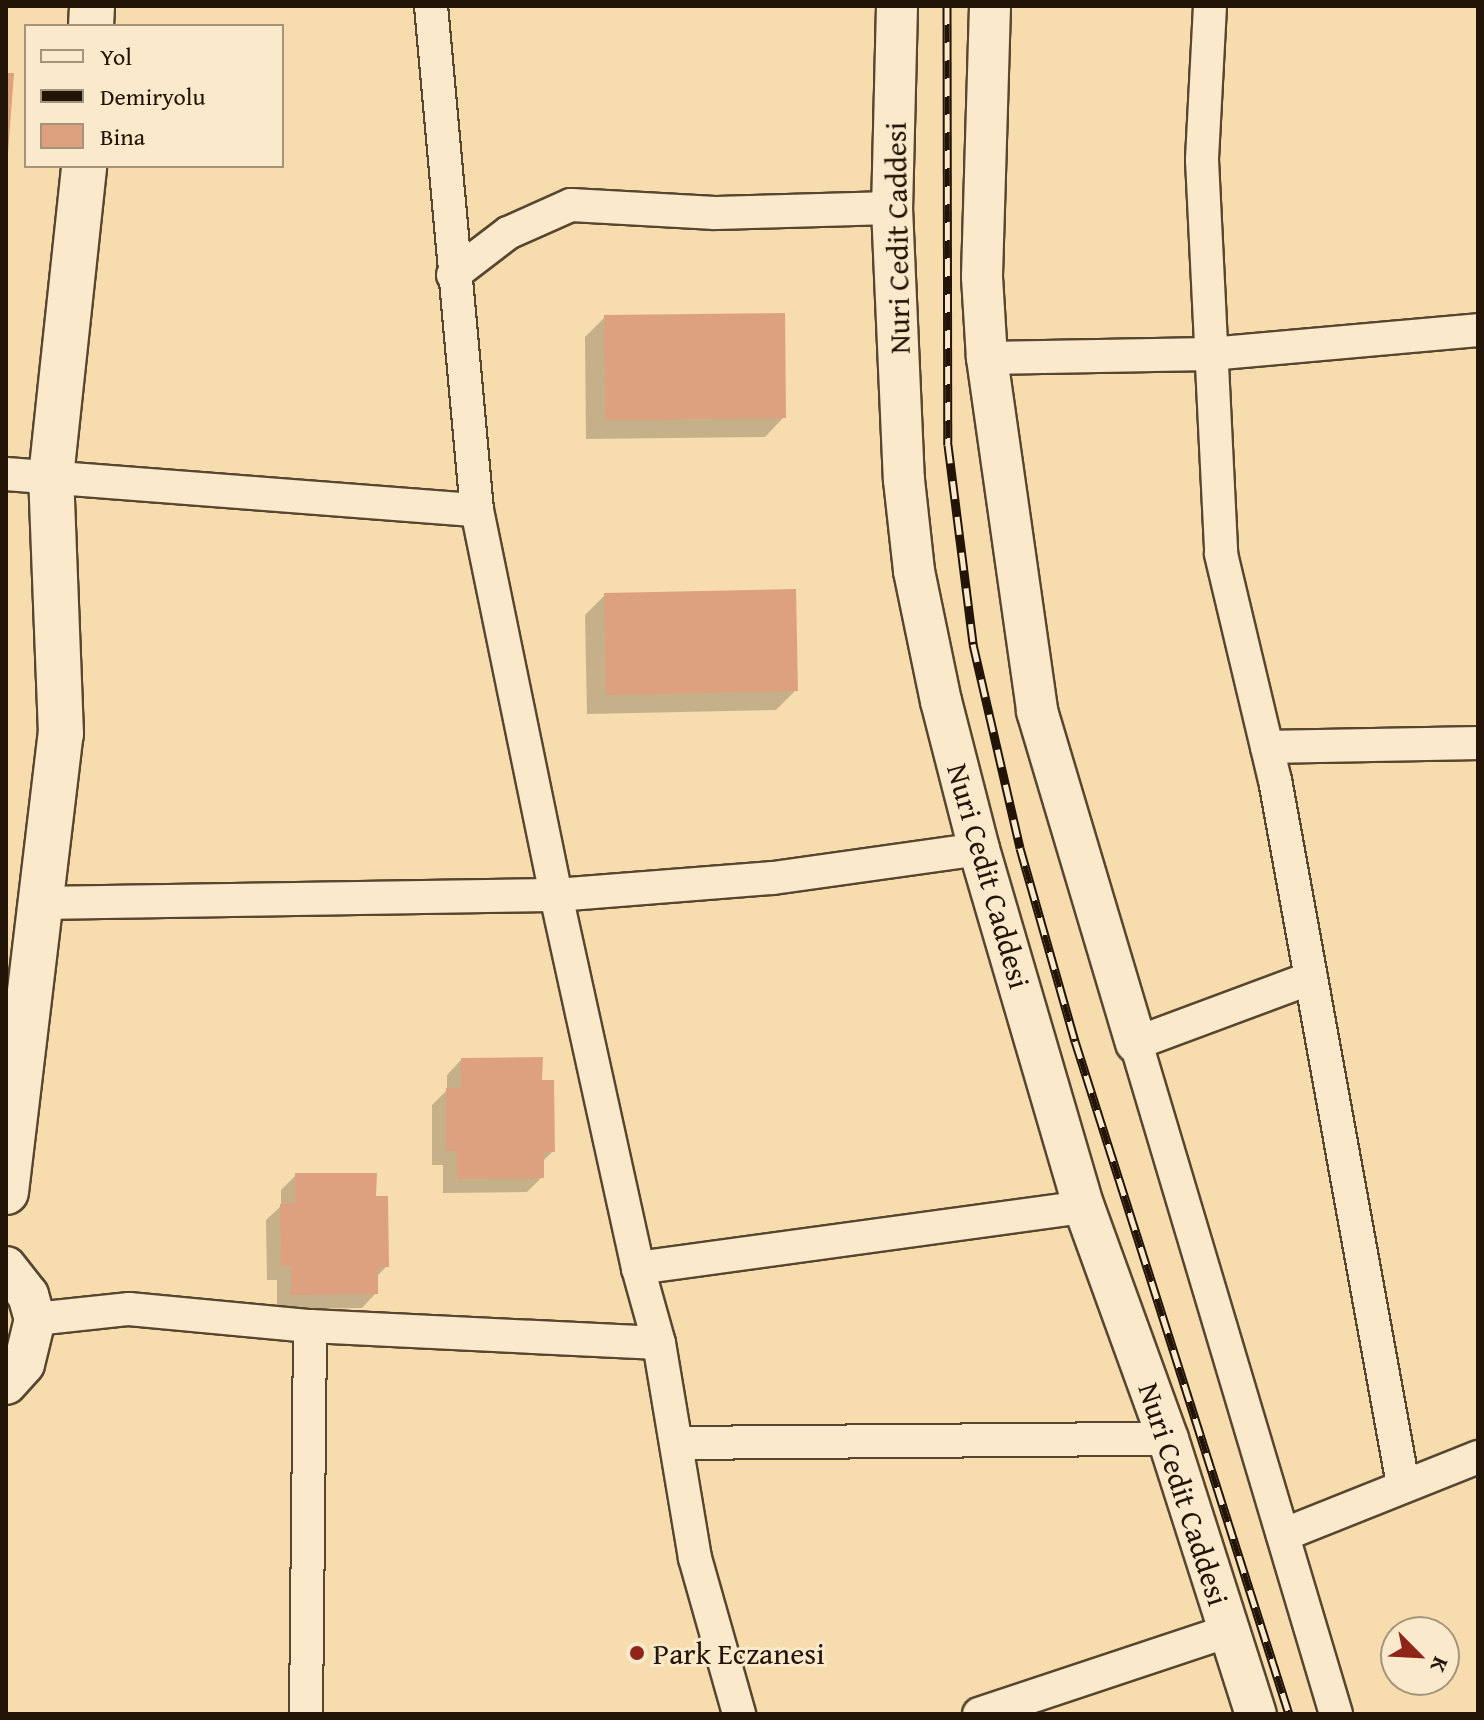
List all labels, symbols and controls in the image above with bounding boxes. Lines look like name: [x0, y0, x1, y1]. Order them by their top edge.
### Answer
legend: [24, 24, 284, 168]
text: Yol: [100, 39, 132, 74]
text: Demiryolu: [100, 79, 206, 114]
text: Bina: [100, 119, 145, 154]
street label: Nuri Cedit Caddesi: [877, 122, 917, 354]
street label: Nuri Cedit Caddesi: [940, 759, 1038, 993]
street label: Nuri Cedit Caddesi: [1131, 1378, 1237, 1610]
north arrow: [1380, 1616, 1460, 1696]
place label: Park Eczanesi: [653, 1635, 825, 1671]
marker: Park Eczanesi: [628, 1644, 646, 1662]
text: K: [1423, 1652, 1458, 1678]

